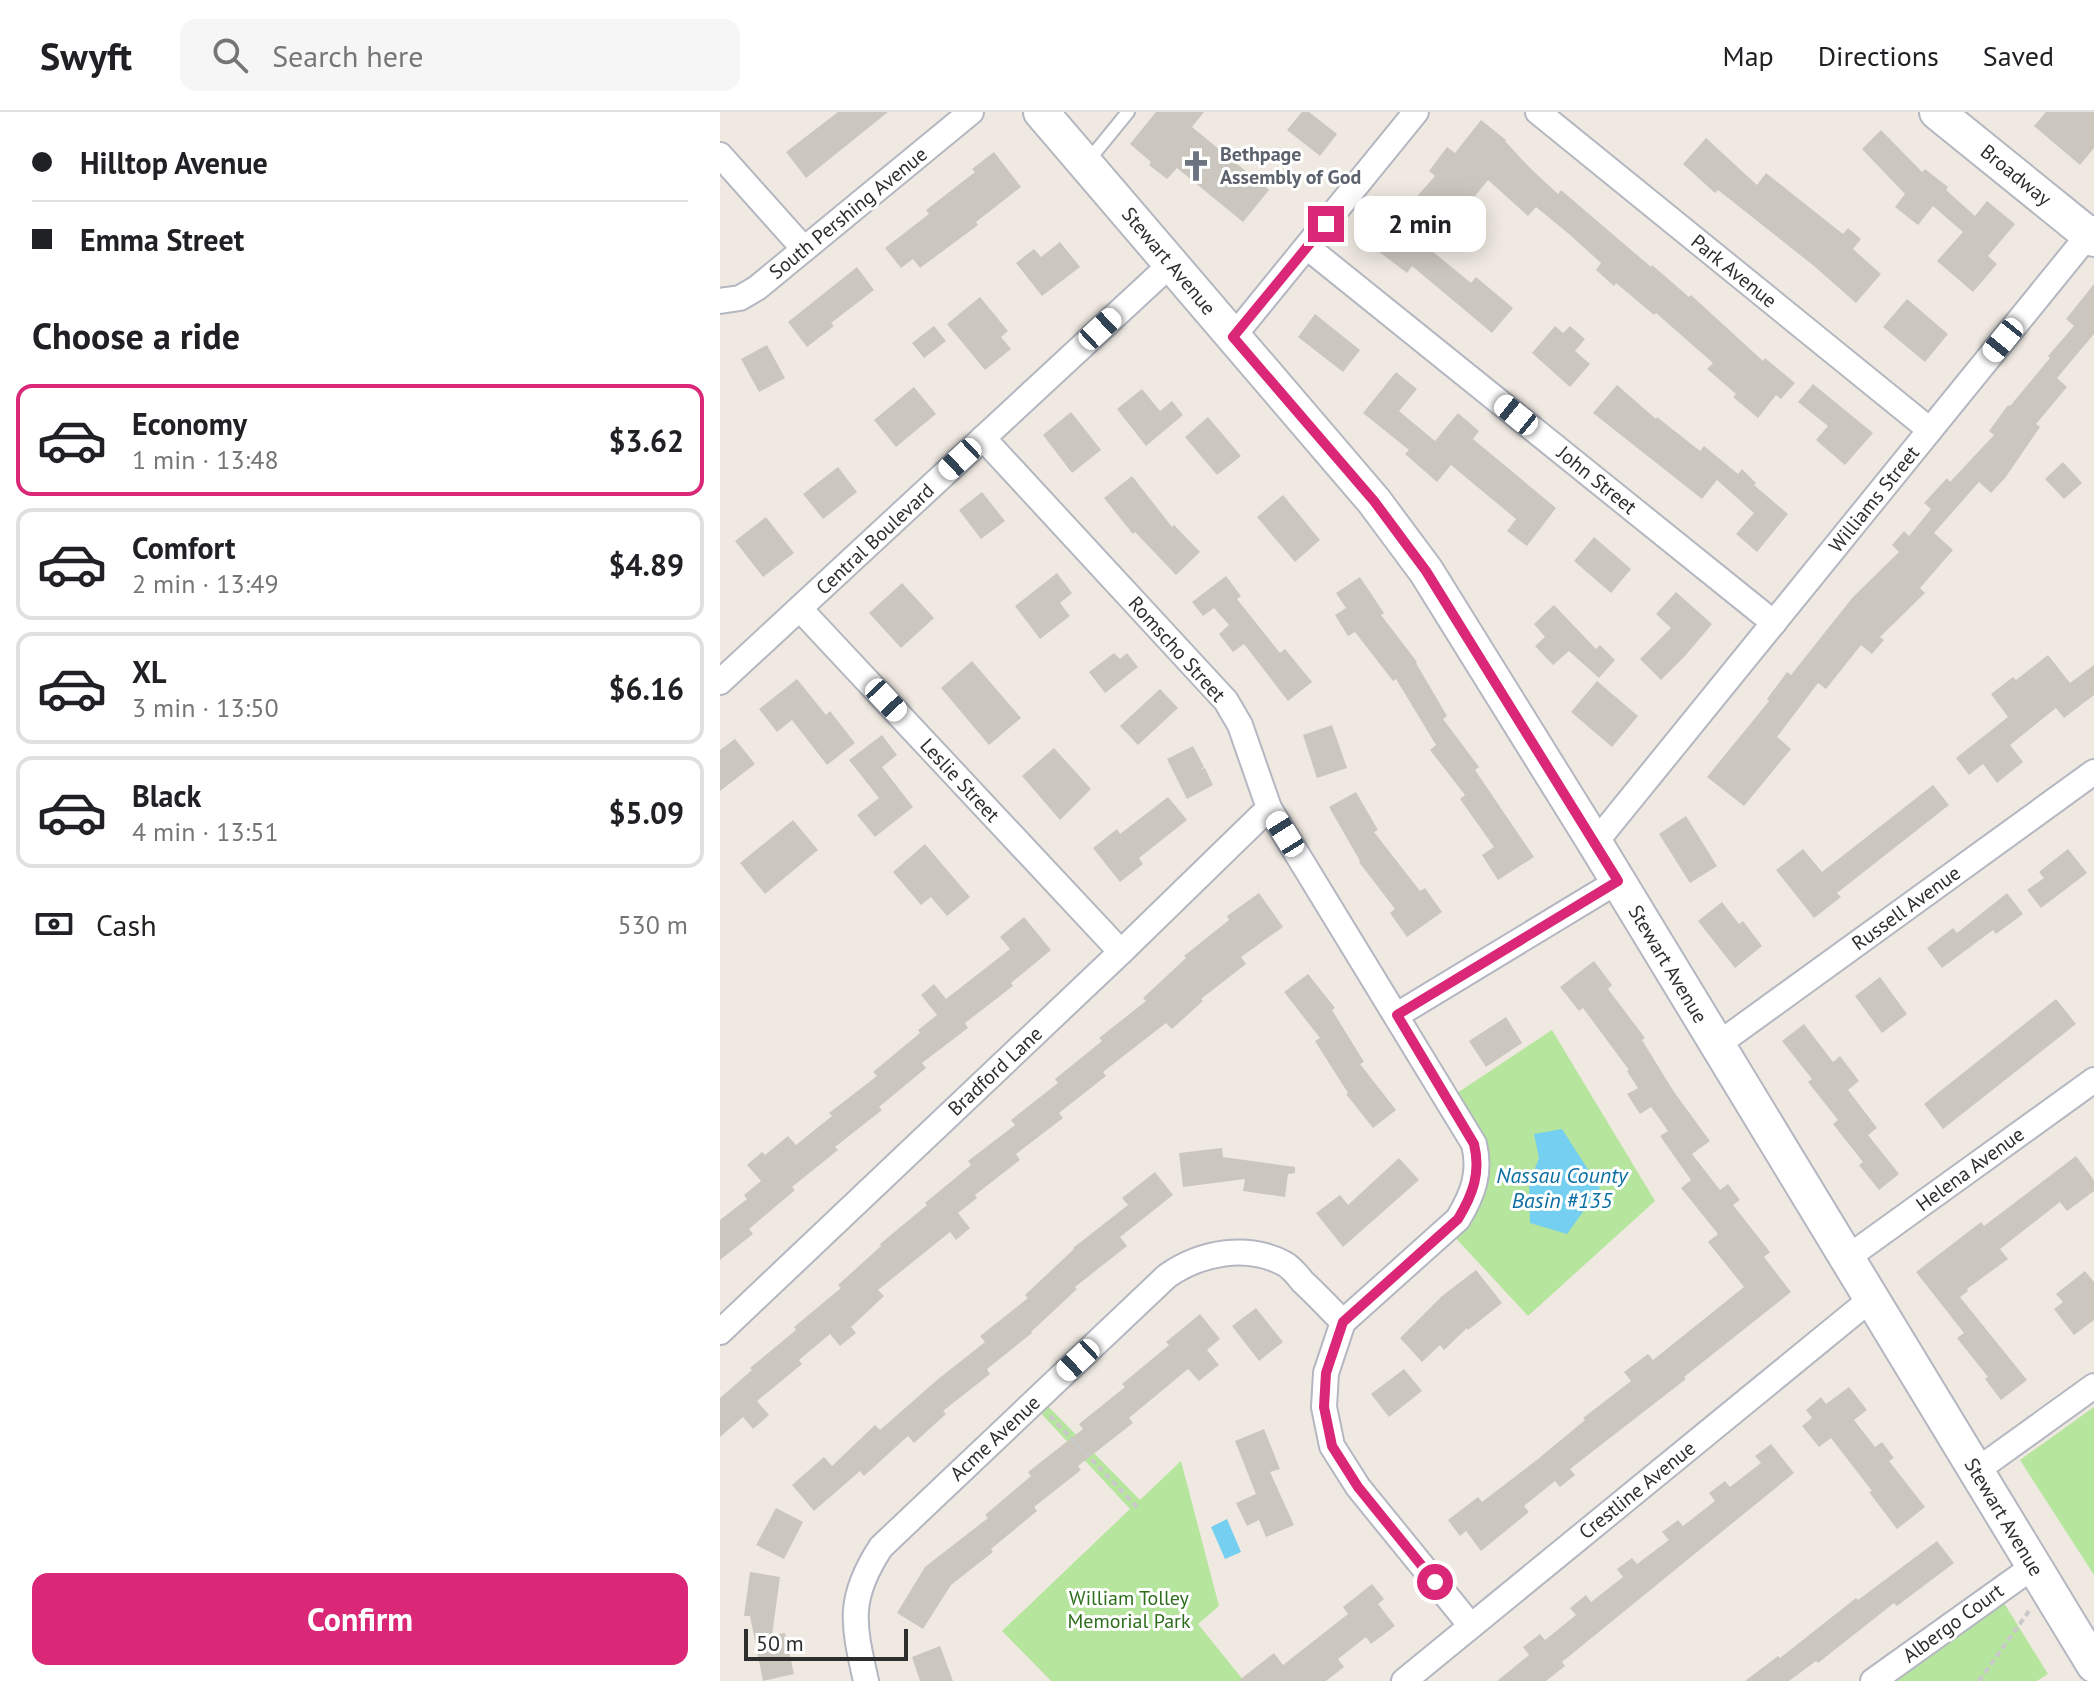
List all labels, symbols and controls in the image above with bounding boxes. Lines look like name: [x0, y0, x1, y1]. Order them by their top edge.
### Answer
search box: [180, 19, 740, 91]
text: Swyft: [40, 31, 132, 80]
icon: search: [208, 33, 252, 77]
text: Search here: [272, 36, 423, 75]
text: Map: [1723, 37, 1774, 74]
text: Directions: [1818, 37, 1939, 74]
text: Saved: [1983, 37, 2054, 74]
street label: Broadway: [1975, 139, 2057, 212]
street label: South Pershing Avenue: [764, 141, 932, 285]
place label: Bethpage Assembly of God: [1220, 141, 1361, 190]
text: Hilltop Avenue: [80, 143, 268, 182]
church icon: Bethpage Assembly of God: [1179, 149, 1213, 183]
callout: 2 min: [1354, 196, 1486, 252]
street label: Stewart Avenue: [1116, 202, 1222, 320]
route end: [1308, 206, 1344, 242]
text: 2 min: [1388, 207, 1452, 240]
text: Emma Street: [80, 220, 244, 259]
street label: Park Avenue: [1686, 228, 1782, 314]
car: [1074, 304, 1126, 354]
text: Choose a ride: [32, 312, 240, 359]
car: [1979, 314, 2027, 366]
car: [1490, 391, 1542, 439]
icon: car: [36, 404, 108, 476]
text: Economy: [132, 404, 247, 443]
text: $3.62: [609, 421, 684, 460]
car: [934, 434, 986, 484]
street label: John Street: [1551, 439, 1642, 520]
street label: Williams Street: [1823, 440, 1925, 558]
text: 1 min · 13:48: [132, 443, 279, 476]
street label: Central Boulevard: [810, 478, 940, 600]
icon: car: [36, 528, 108, 600]
text: Comfort: [132, 528, 235, 567]
text: $4.89: [609, 545, 684, 584]
text: 2 min · 13:49: [132, 567, 279, 600]
street label: Romscho Street: [1123, 591, 1231, 707]
icon: car: [36, 652, 108, 724]
text: XL: [132, 652, 166, 691]
text: $6.16: [609, 669, 684, 708]
car: [861, 674, 911, 726]
text: 3 min · 13:50: [132, 691, 279, 724]
street label: Leslie Street: [915, 733, 1006, 828]
icon: car: [36, 776, 108, 848]
text: Black: [132, 776, 201, 815]
text: $5.09: [609, 793, 684, 832]
car: [1262, 807, 1308, 861]
text: 4 min · 13:51: [132, 815, 279, 848]
street label: Russell Avenue: [1846, 860, 1966, 956]
street label: Stewart Avenue: [1623, 900, 1713, 1028]
icon: cash: [32, 902, 76, 946]
text: Cash: [96, 905, 157, 944]
text: 530 m: [617, 908, 688, 941]
street label: Bradford Lane: [942, 1021, 1048, 1121]
street label: Helena Avenue: [1911, 1121, 2029, 1217]
water label: Nassau County Basin #135: [1496, 1161, 1629, 1214]
car: [1052, 1335, 1104, 1385]
street label: Acme Avenue: [944, 1390, 1046, 1486]
street label: Crestline Avenue: [1573, 1435, 1701, 1545]
street label: Stewart Avenue: [1959, 1453, 2049, 1581]
route start: [1417, 1564, 1453, 1600]
button: Confirm: [32, 1573, 688, 1665]
street label: Albergo Court: [1897, 1578, 2009, 1668]
park label: William Tolley Memorial Park: [1068, 1585, 1191, 1634]
scale bar: [744, 1625, 908, 1661]
text: 50 m: [756, 1629, 804, 1657]

